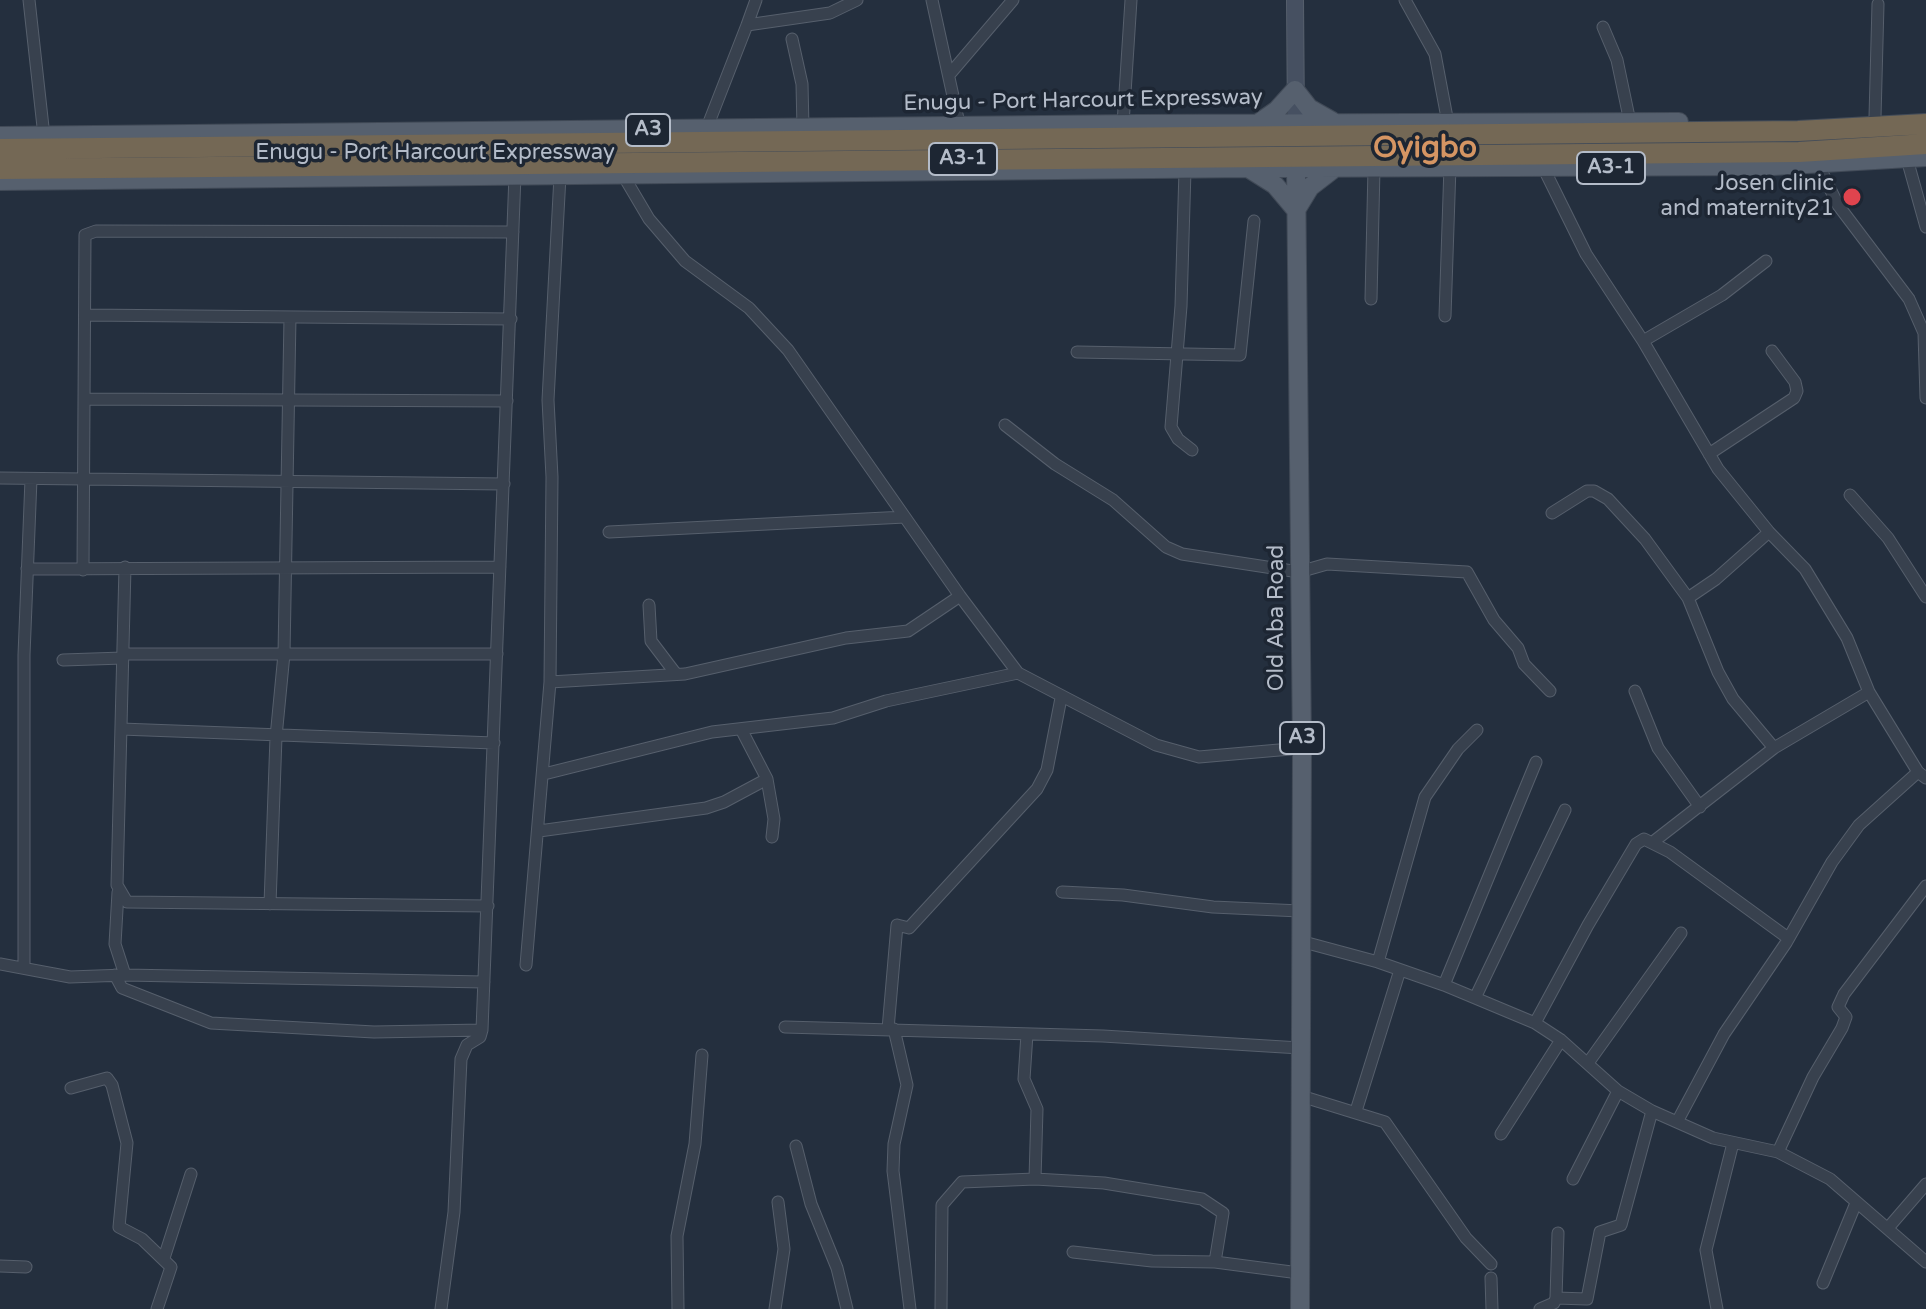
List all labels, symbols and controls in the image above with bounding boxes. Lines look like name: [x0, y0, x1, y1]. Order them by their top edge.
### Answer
street label: Enugu - Port Harcourt Expressway: [903, 85, 1263, 117]
road number: A3: [626, 114, 670, 146]
district label: Oyigbo: [1373, 131, 1477, 167]
street label: Enugu - Port Harcourt Expressway: [255, 140, 615, 166]
road number: A3-1: [929, 143, 997, 175]
road number: A3-1: [1577, 152, 1645, 184]
place label: Josen clinic and maternity21: [1661, 171, 1834, 222]
marker: Josen clinic and maternity21: [1841, 186, 1863, 208]
street label: Old Aba Road: [1264, 545, 1290, 691]
road number: A3: [1280, 722, 1324, 754]

